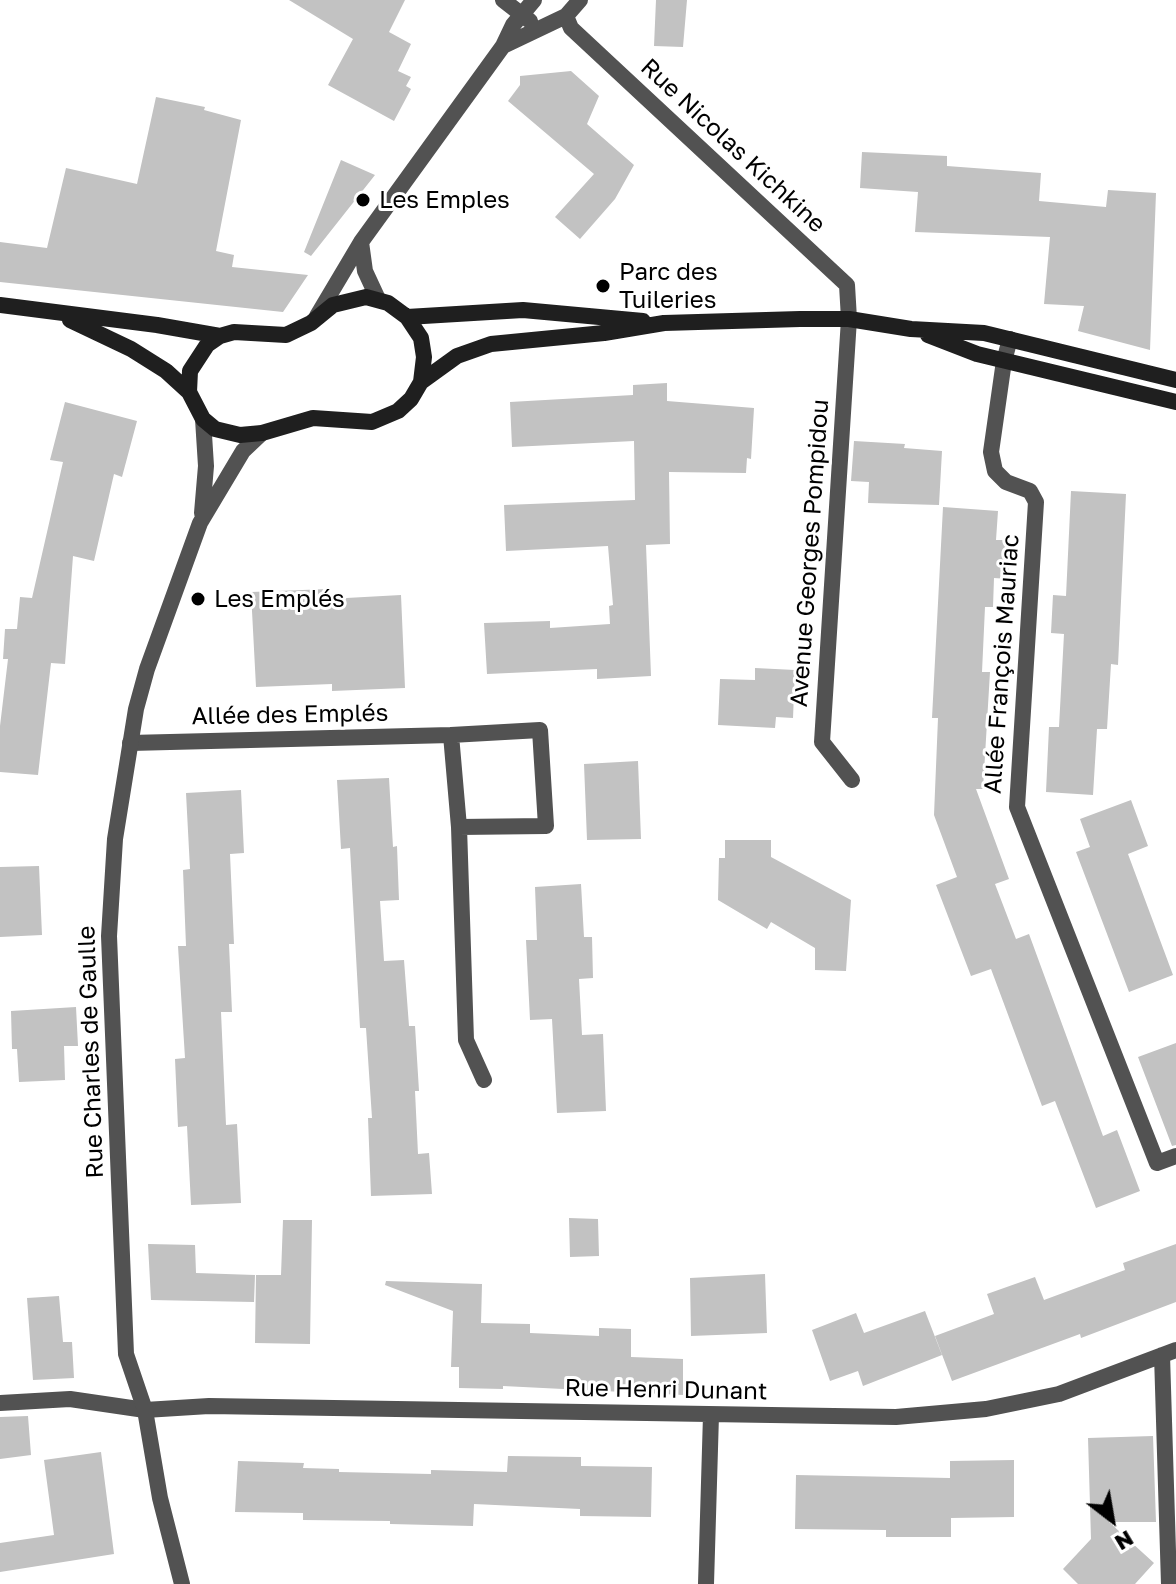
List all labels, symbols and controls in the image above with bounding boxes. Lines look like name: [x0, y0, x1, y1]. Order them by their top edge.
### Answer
street label: Rue Nicolas Kichkine: [635, 53, 831, 239]
place label: Les Emples: [379, 186, 510, 214]
marker: Les Emples: [354, 191, 372, 209]
place label: Parc des Tuileries: [619, 258, 718, 314]
marker: Parc des Tuileries: [594, 277, 612, 295]
street label: Avenue Georges Pompidou: [785, 398, 835, 708]
street label: Allée François Mauriac: [979, 533, 1025, 795]
place label: Les Emplés: [214, 585, 345, 613]
marker: Les Emplés: [189, 590, 207, 608]
street label: Allée des Emplés: [191, 699, 389, 731]
street label: Rue Charles de Gaulle: [72, 925, 110, 1179]
street label: Rue Henri Dunant: [564, 1374, 768, 1406]
north arrow: [1072, 1480, 1152, 1560]
text: N: [1111, 1525, 1139, 1557]

